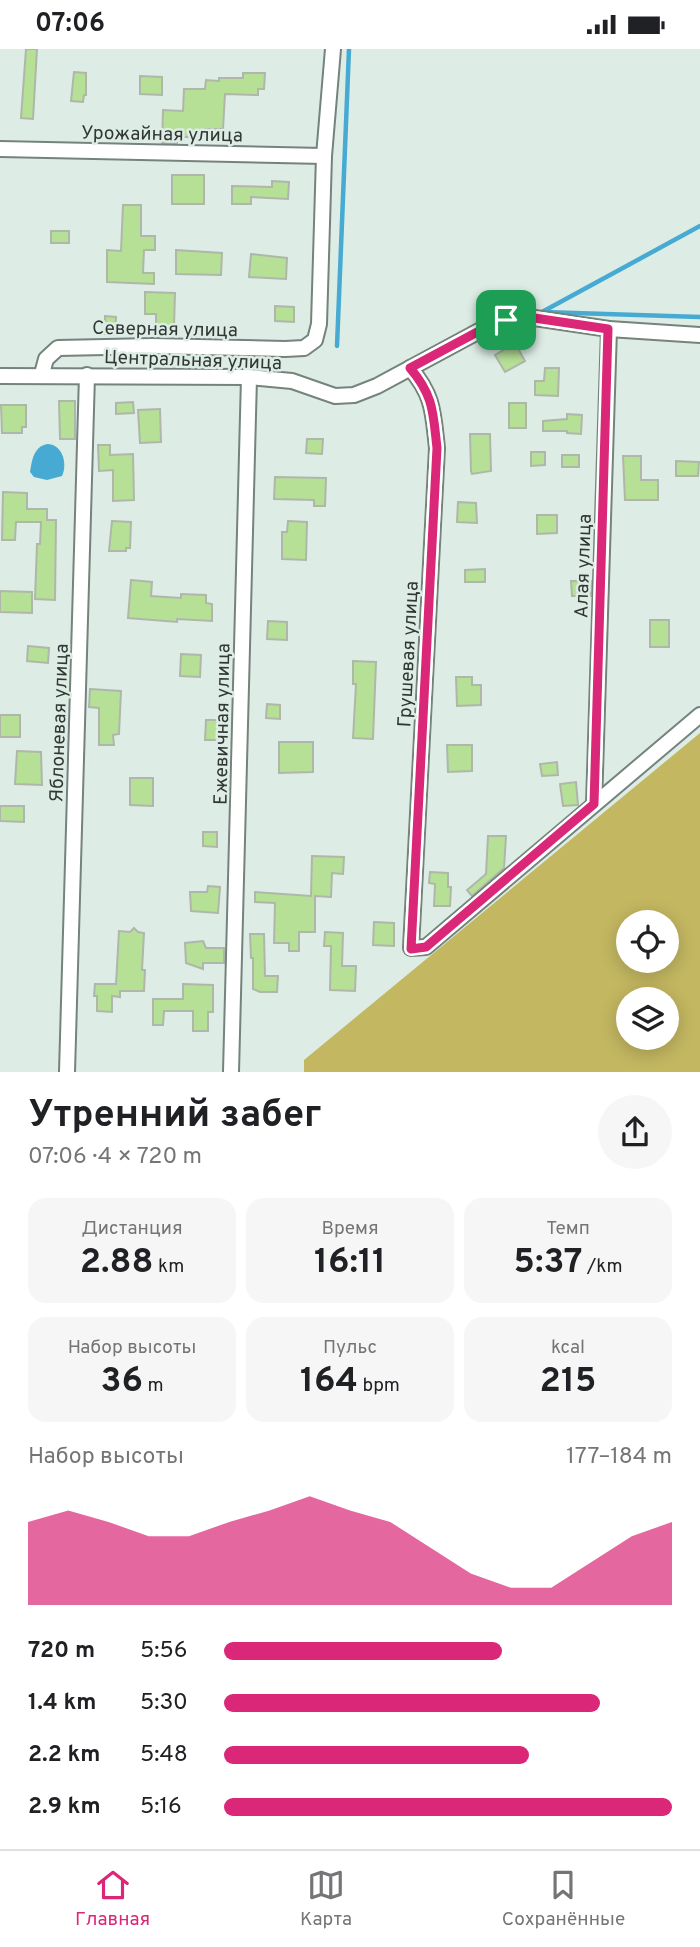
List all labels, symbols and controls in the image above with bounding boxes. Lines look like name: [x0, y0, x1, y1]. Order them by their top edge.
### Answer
text: 07:06: [35, 8, 105, 41]
street label: Урожайная улица: [81, 122, 243, 148]
pin: [476, 290, 536, 350]
icon: arrive: [487, 301, 525, 339]
street label: Северная улица: [92, 317, 238, 343]
street label: Центральная улица: [103, 346, 282, 376]
street label: Алая улица: [570, 513, 598, 619]
street label: Грушевая улица: [393, 580, 425, 728]
street label: Яблоневая улица: [45, 643, 75, 803]
street label: Ежевичная улица: [210, 643, 236, 805]
map controls: [616, 910, 679, 1050]
button: locate: [616, 910, 679, 973]
button: layers: [616, 987, 679, 1050]
text: Утренний забег: [28, 1092, 322, 1141]
button: share: [598, 1095, 672, 1169]
text: 07:06 · 4 × 720 m: [28, 1143, 202, 1172]
text: Дистанция: [81, 1217, 183, 1241]
text: Время: [321, 1217, 379, 1241]
text: Темп: [546, 1217, 590, 1241]
text: 2.88: [80, 1241, 154, 1285]
text: 16:11: [314, 1241, 386, 1285]
text: 5:37: [514, 1241, 583, 1285]
text: km: [154, 1255, 184, 1279]
text: /km: [583, 1255, 623, 1279]
text: Набор высоты: [68, 1336, 196, 1360]
text: Пульс: [323, 1336, 377, 1360]
text: kcal: [551, 1336, 585, 1360]
text: 36: [100, 1360, 143, 1404]
text: 164: [300, 1360, 358, 1404]
text: 215: [540, 1360, 596, 1404]
text: m: [143, 1374, 164, 1398]
text: bpm: [358, 1374, 400, 1398]
text: Набор высоты: [28, 1443, 184, 1472]
text: 177–184 m: [566, 1443, 672, 1472]
text: 720 m: [28, 1637, 95, 1666]
text: 5:56: [140, 1637, 187, 1666]
text: 1.4 km: [28, 1689, 96, 1718]
text: 5:30: [140, 1689, 188, 1718]
text: 2.2 km: [28, 1741, 101, 1770]
text: 5:48: [140, 1741, 188, 1770]
text: 2.9 km: [28, 1793, 101, 1822]
text: 5:16: [140, 1793, 182, 1822]
tab: Главная: [75, 1866, 150, 1932]
tab: Карта: [300, 1866, 352, 1932]
tab: Сохранённые: [502, 1866, 625, 1932]

